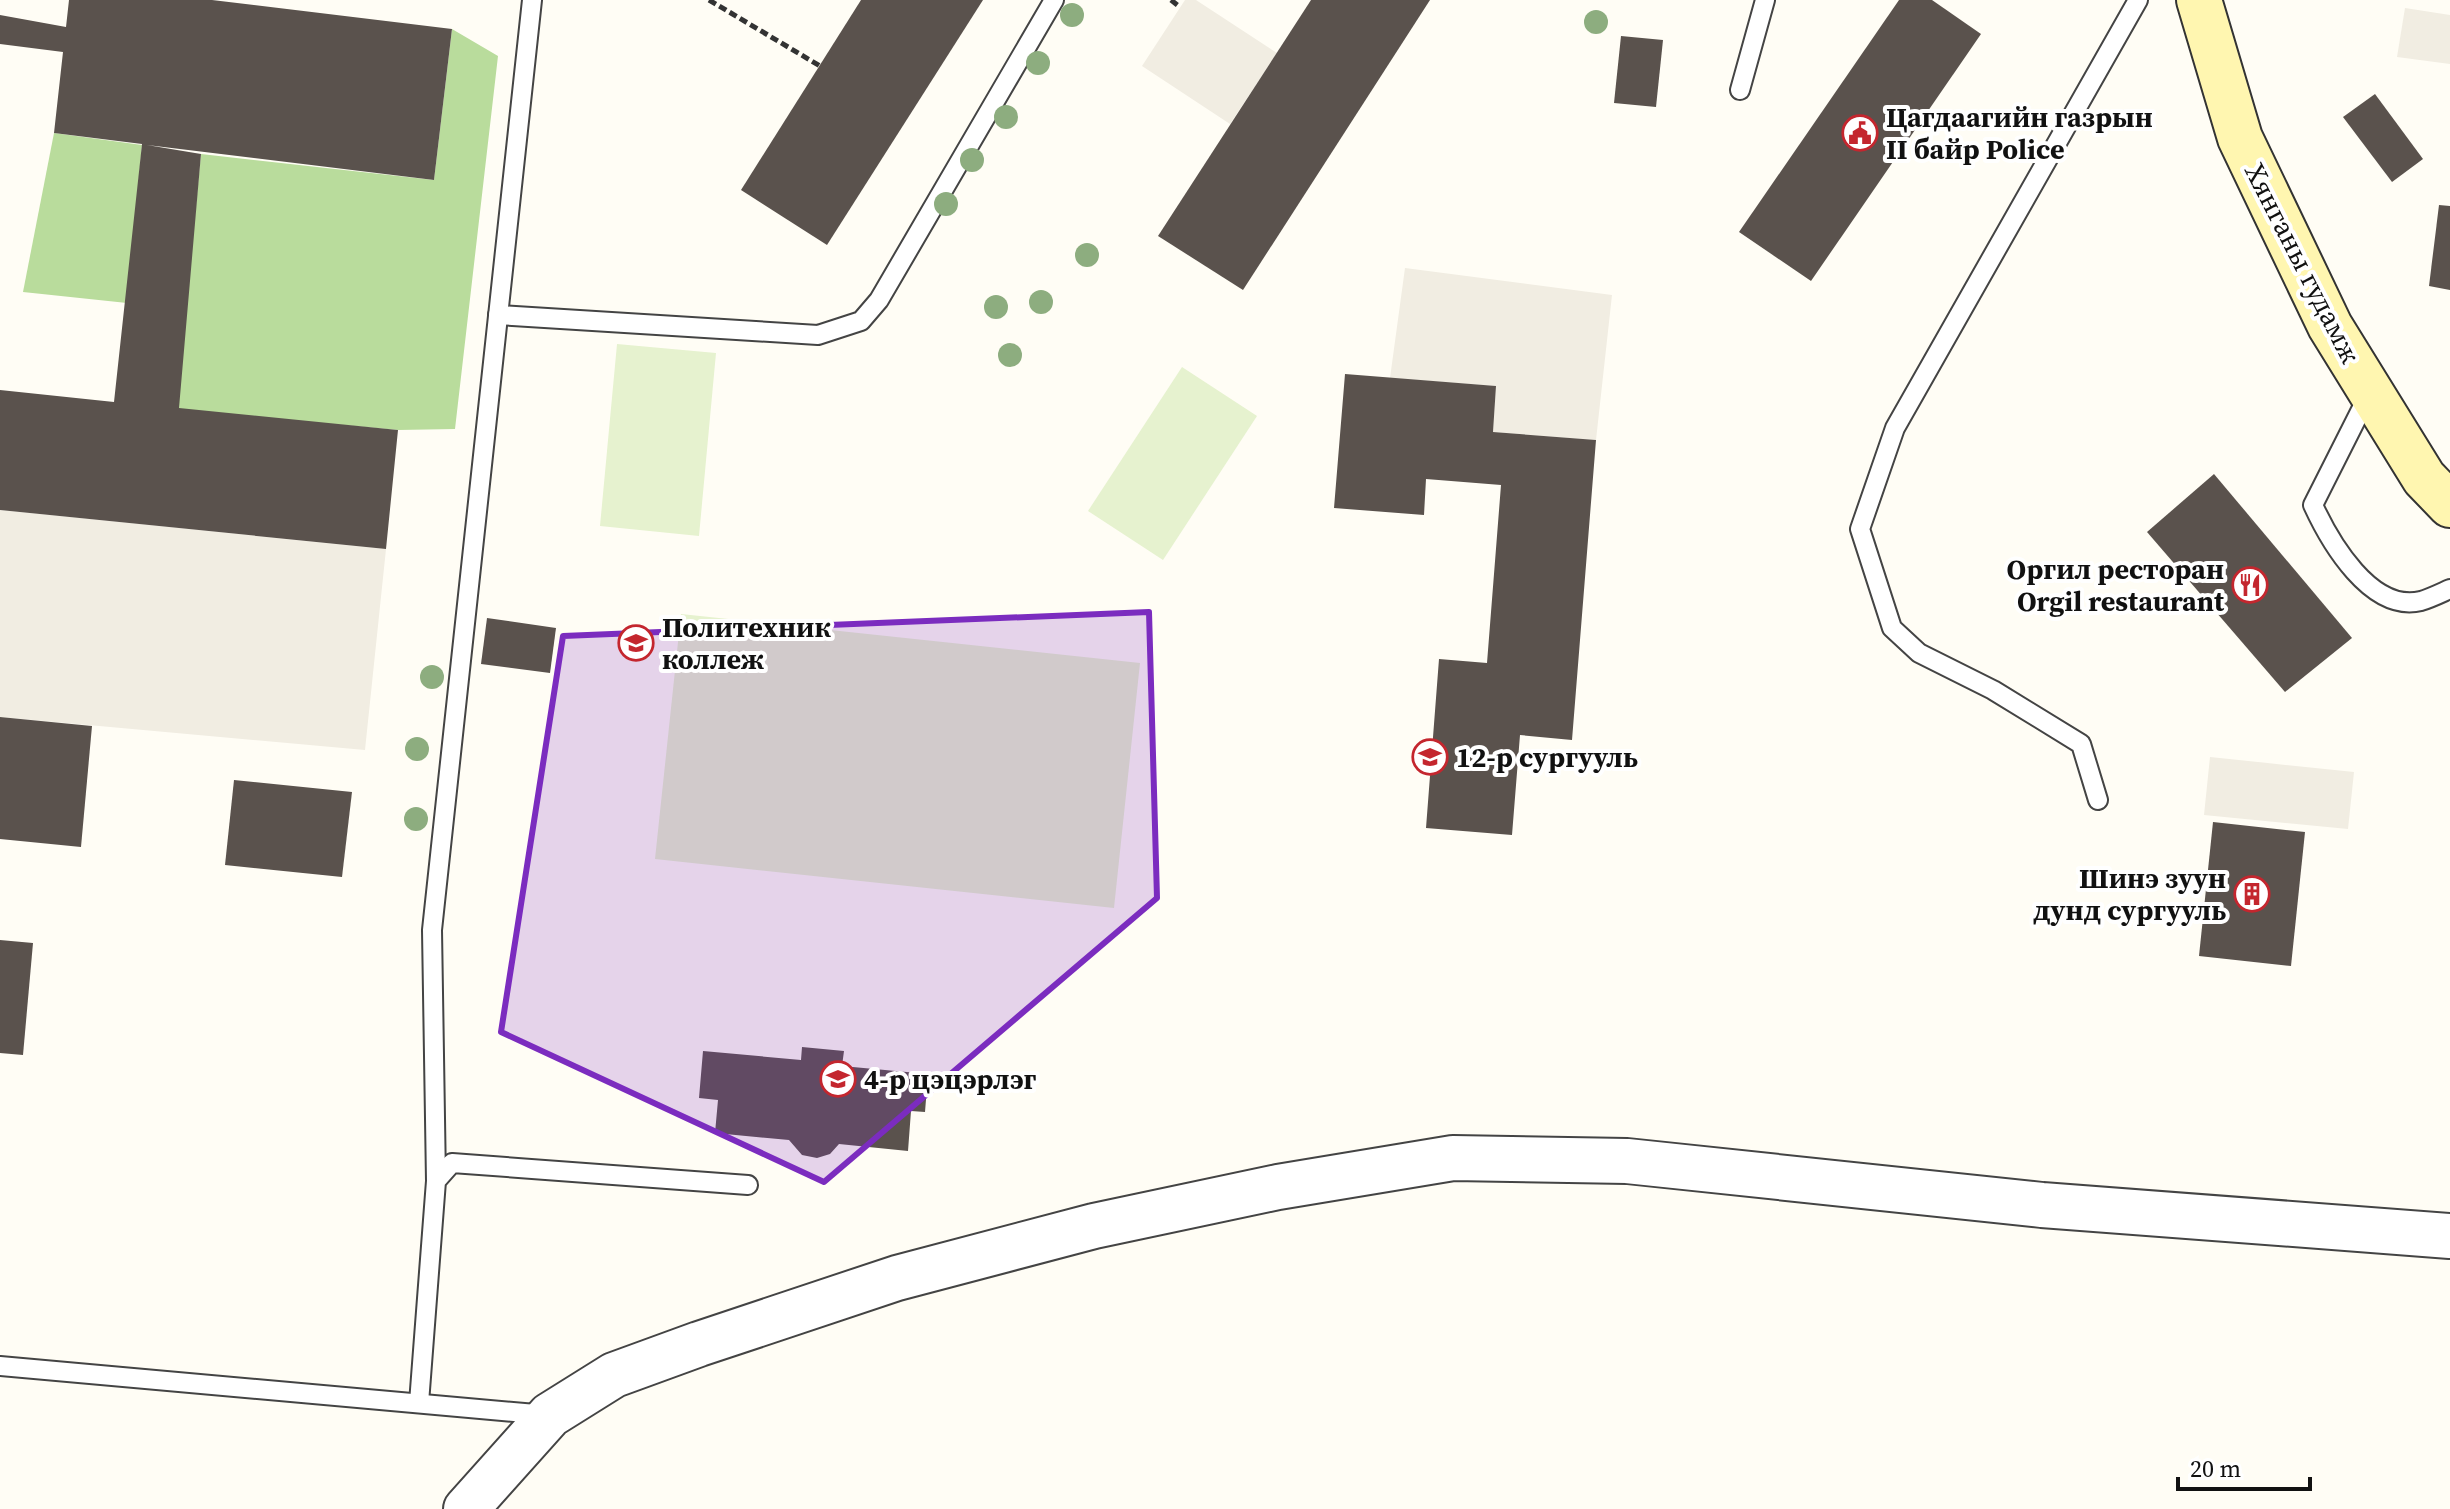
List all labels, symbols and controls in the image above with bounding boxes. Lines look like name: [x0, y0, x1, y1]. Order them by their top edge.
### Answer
place label: Цагдаагийн газрын II байр Police: [1886, 98, 2153, 168]
public building icon: Цагдаагийн газрын II байр Police: [1841, 114, 1879, 152]
street label: Хянганы гудамж: [2236, 156, 2370, 370]
place label: Оргил ресторан Orgil restaurant: [2007, 550, 2225, 620]
restaurant icon: Оргил ресторан Orgil restaurant: [2231, 566, 2269, 604]
place label: Политехник коллеж: [662, 608, 831, 678]
school or university icon: Политехник коллеж: [617, 624, 655, 662]
school or university icon: 12-р сургууль: [1411, 738, 1449, 776]
place label: 12-р сургууль: [1456, 738, 1638, 776]
place label: Шинэ зуун дунд сургууль: [2033, 859, 2226, 929]
building icon: Шинэ зуун дунд сургууль: [2233, 875, 2271, 913]
school or university icon: 4-р цэцэрлэг: [819, 1060, 857, 1098]
place label: 4-р цэцэрлэг: [864, 1060, 1037, 1098]
scale bar: [2178, 1441, 2310, 1491]
text: 20 m: [2190, 1452, 2241, 1485]

